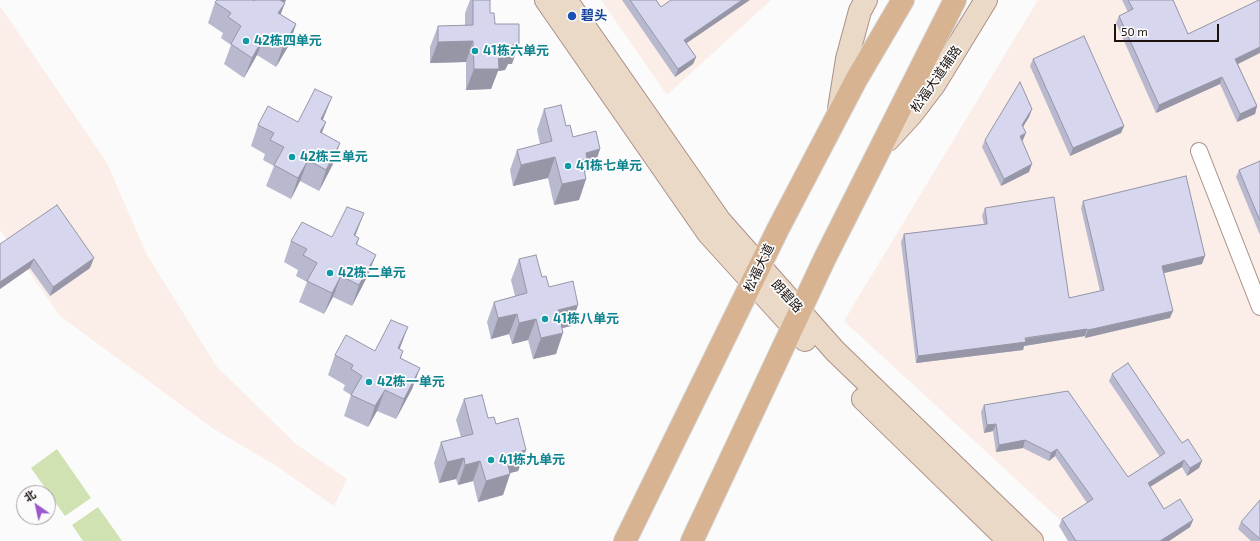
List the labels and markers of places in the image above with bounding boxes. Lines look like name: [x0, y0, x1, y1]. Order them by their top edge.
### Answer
place label: 碧头: [581, 8, 607, 24]
marker: 碧头: [566, 10, 578, 22]
place label: 42栋四单元: [254, 33, 322, 49]
marker: 42栋四单元: [241, 36, 251, 46]
place label: 41栋六单元: [483, 43, 549, 59]
marker: 41栋六单元: [470, 46, 480, 56]
place label: 42栋三单元: [300, 149, 368, 165]
marker: 42栋三单元: [287, 152, 297, 162]
place label: 41栋七单元: [576, 158, 642, 174]
marker: 41栋七单元: [563, 161, 573, 171]
place label: 42栋二单元: [338, 265, 406, 281]
marker: 42栋二单元: [325, 268, 335, 278]
place label: 41栋八单元: [553, 311, 619, 327]
marker: 41栋八单元: [540, 314, 550, 324]
place label: 42栋一单元: [377, 374, 445, 390]
marker: 42栋一单元: [364, 377, 374, 387]
place label: 41栋九单元: [499, 452, 565, 468]
marker: 41栋九单元: [486, 455, 496, 465]

